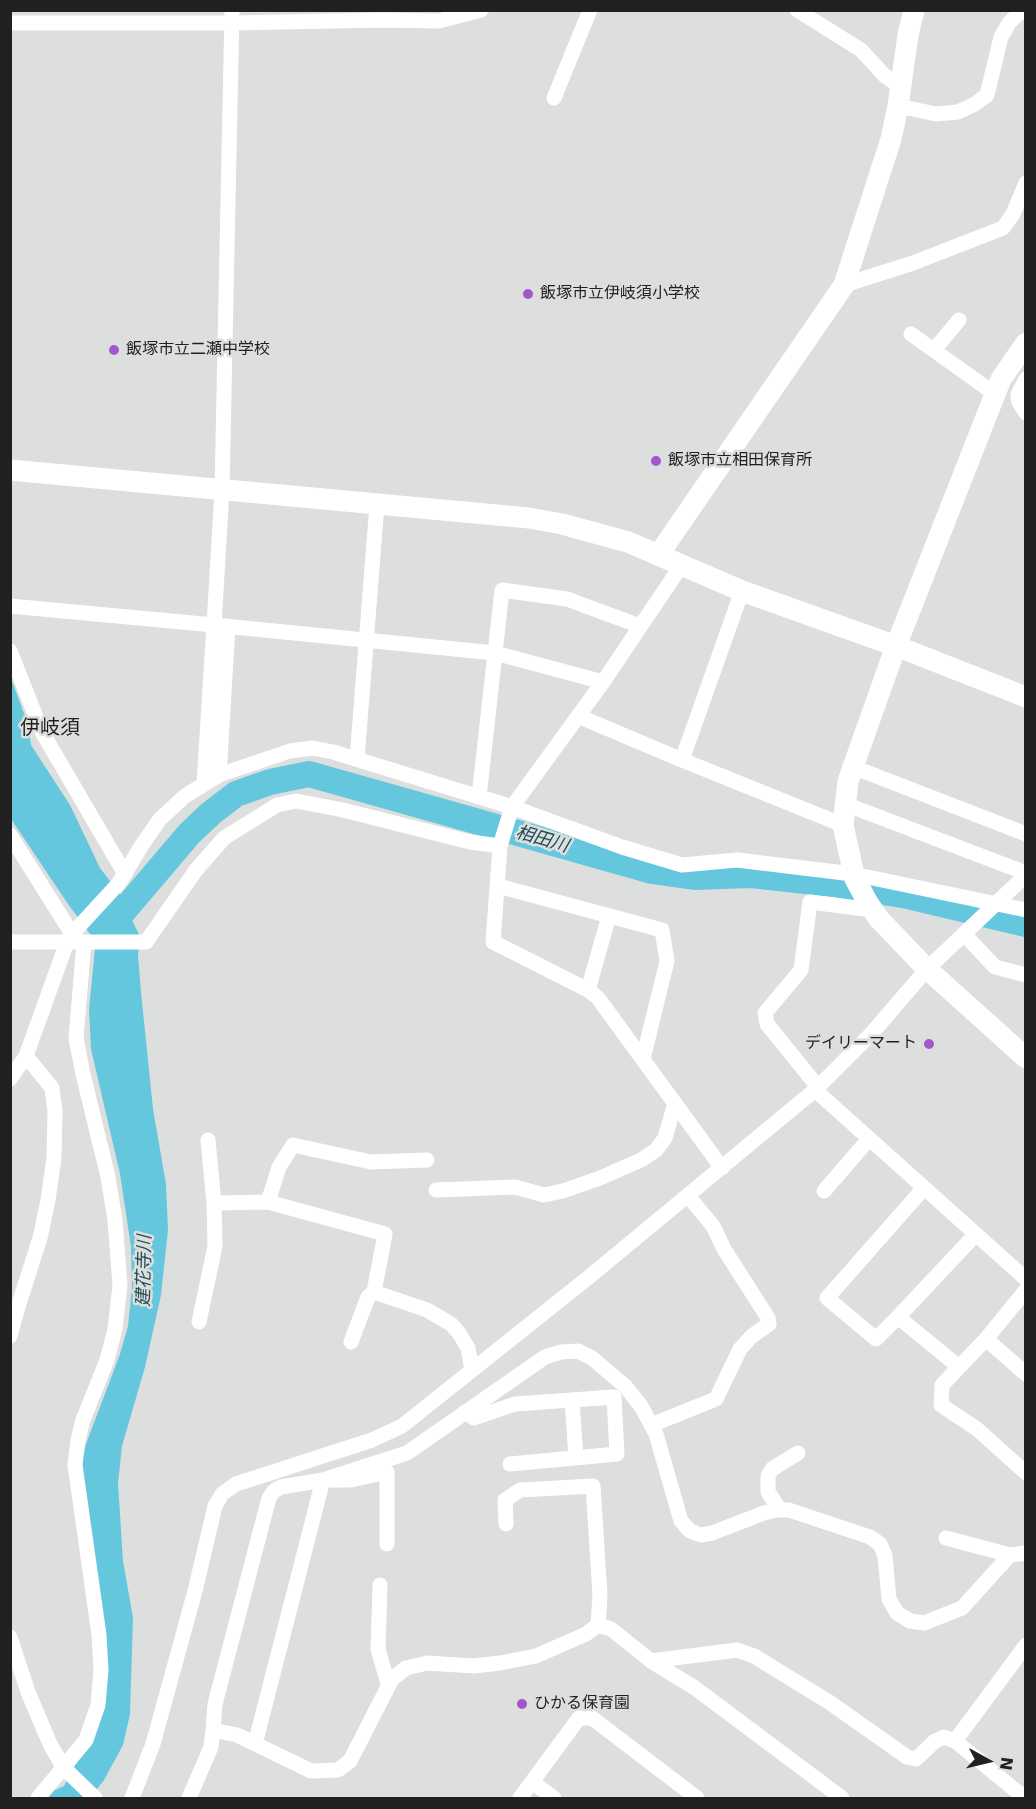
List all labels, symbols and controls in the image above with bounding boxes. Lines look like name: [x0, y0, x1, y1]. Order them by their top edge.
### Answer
place label: 飯塚市立伊岐須小学校: [540, 284, 700, 304]
marker: 飯塚市立伊岐須小学校: [521, 287, 535, 301]
place label: 飯塚市立二瀬中学校: [126, 340, 270, 360]
marker: 飯塚市立二瀬中学校: [107, 343, 121, 357]
place label: 飯塚市立相田保育所: [668, 451, 812, 471]
marker: 飯塚市立相田保育所: [649, 454, 663, 468]
district label: 伊岐須: [20, 717, 80, 741]
water label: 相田川: [513, 822, 571, 858]
place label: デイリーマート: [805, 1034, 917, 1054]
marker: デイリーマート: [922, 1037, 936, 1051]
water label: 建花寺川: [134, 1235, 156, 1307]
place label: ひかる保育園: [534, 1694, 630, 1714]
marker: ひかる保育園: [515, 1697, 529, 1711]
north arrow: [958, 1731, 1018, 1791]
text: N: [996, 1756, 1017, 1772]

